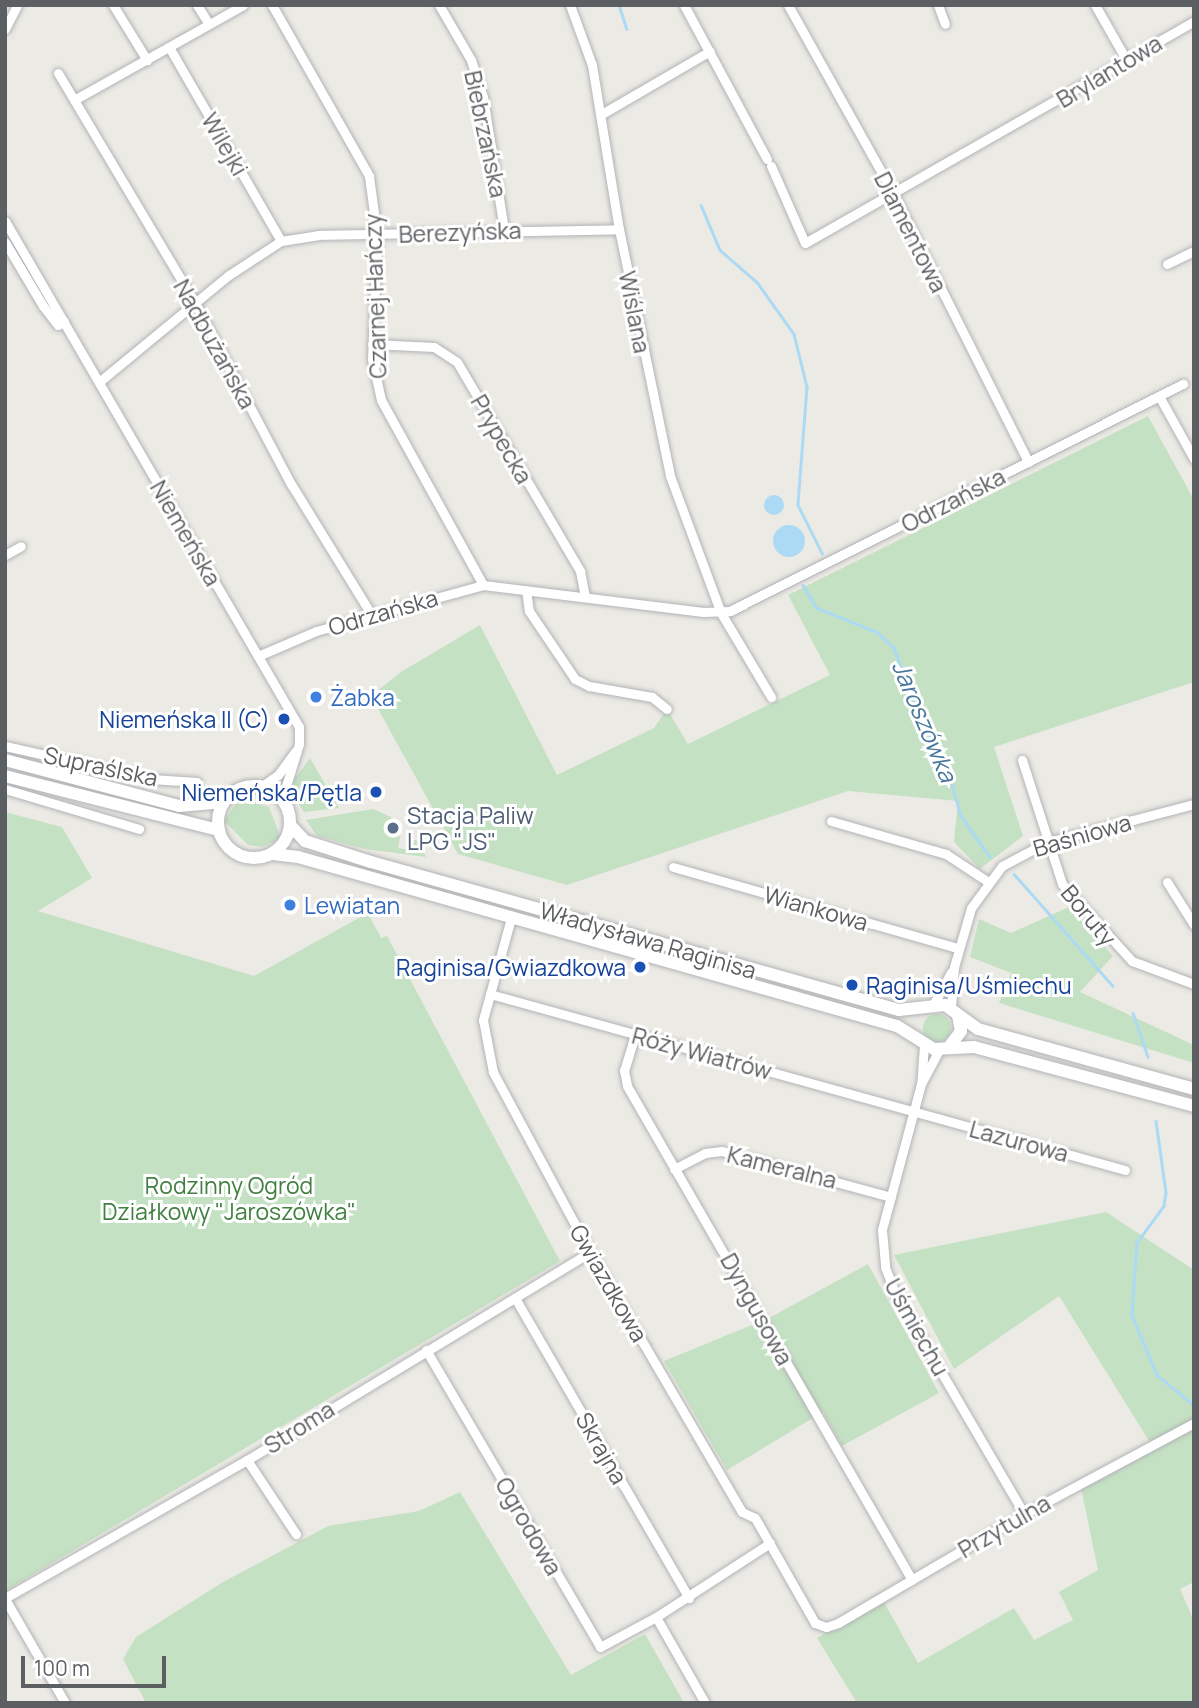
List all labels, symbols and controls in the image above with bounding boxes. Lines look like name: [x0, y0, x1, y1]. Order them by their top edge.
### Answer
street label: Brylantowa: [1051, 29, 1167, 113]
street label: Biebrzańska: [459, 68, 513, 200]
street label: Wilejki: [196, 108, 254, 180]
street label: Diamentowa: [869, 167, 953, 297]
street label: Czarnej Hańczy: [358, 213, 392, 379]
street label: Berezyńska: [398, 216, 522, 248]
street label: Wiślana: [614, 269, 656, 355]
street label: Nadbużańska: [168, 275, 262, 413]
street label: Prypecka: [466, 390, 538, 488]
street label: Odrzańska: [897, 462, 1009, 538]
street label: Niemeńska: [145, 475, 227, 591]
street label: Odrzańska: [325, 583, 441, 641]
water label: Jaroszówka: [887, 656, 963, 786]
place label: Żabka: [330, 683, 395, 711]
marker: Żabka: [308, 689, 324, 705]
place label: Niemeńska II (C): [99, 705, 270, 733]
marker: Niemeńska II (C): [276, 711, 292, 727]
street label: Supraślska: [42, 740, 160, 792]
place label: Niemeńska/Pętla: [181, 778, 362, 806]
marker: Niemeńska/Pętla: [368, 784, 384, 800]
place label: Stacja Paliw LPG "JS": [407, 801, 534, 855]
street label: Baśniowa: [1030, 808, 1134, 862]
marker: Stacja Paliw LPG "JS": [385, 820, 401, 836]
street label: Boruty: [1056, 879, 1122, 951]
street label: Wiankowa: [761, 880, 871, 936]
place label: Lewiatan: [304, 891, 400, 919]
street label: Władysława Raginisa: [537, 896, 759, 984]
marker: Lewiatan: [282, 897, 298, 913]
place label: Raginisa/Gwiazdkowa: [396, 953, 626, 981]
marker: Raginisa/Gwiazdkowa: [632, 959, 648, 975]
place label: Raginisa/Uśmiechu: [866, 971, 1072, 999]
marker: Raginisa/Uśmiechu: [844, 977, 860, 993]
street label: Róży Wiatrów: [629, 1021, 775, 1085]
street label: Lazurowa: [967, 1115, 1071, 1167]
street label: Kameralna: [724, 1140, 840, 1194]
park label: Rodzinny Ogród Działkowy "Jaroszówka": [102, 1171, 356, 1225]
street label: Gwiazdkowa: [564, 1219, 654, 1347]
street label: Dyngusowa: [715, 1248, 799, 1370]
street label: Uśmiechu: [879, 1274, 955, 1380]
street label: Stroma: [259, 1395, 339, 1459]
street label: Skrajna: [570, 1407, 634, 1489]
street label: Ogrodowa: [490, 1472, 568, 1580]
street label: Przytulna: [953, 1489, 1055, 1563]
scale bar: [24, 1642, 170, 1686]
text: 100 m: [34, 1654, 90, 1682]

